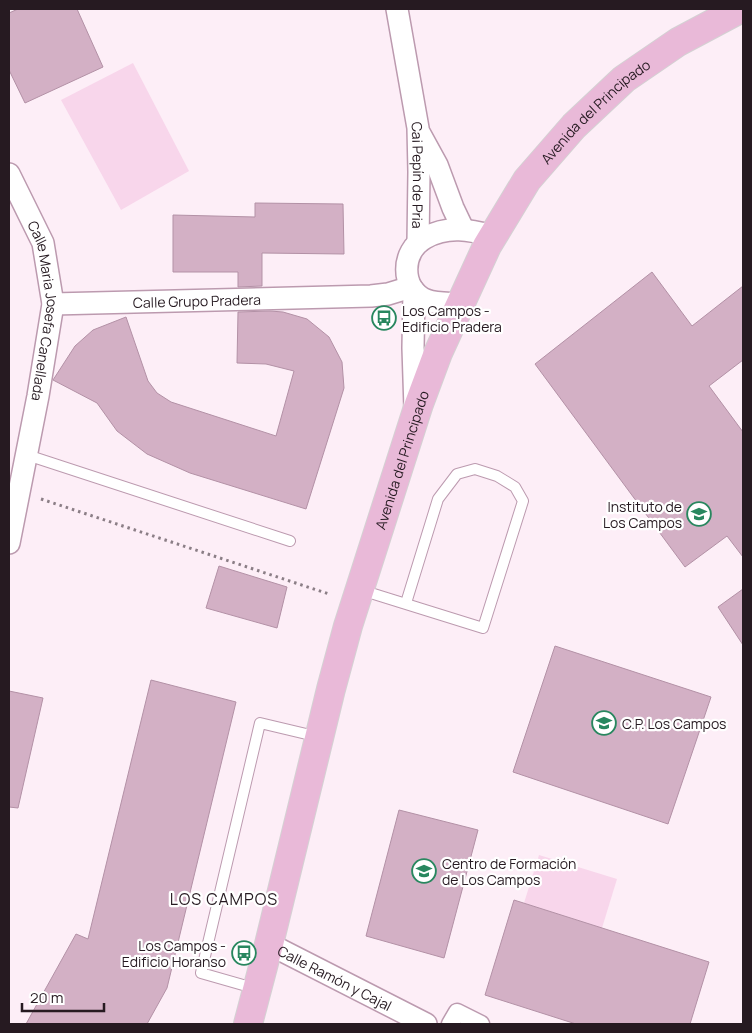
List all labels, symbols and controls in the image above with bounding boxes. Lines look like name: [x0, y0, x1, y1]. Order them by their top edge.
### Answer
street label: Avenida del Principado: [536, 55, 654, 167]
street label: Cai Pepín de Pria: [408, 120, 429, 229]
street label: Calle Maria Josefa Canellada: [24, 217, 63, 403]
street label: Calle Grupo Pradera: [133, 289, 261, 311]
place label: Los Campos - Edificio Pradera: [402, 301, 502, 336]
bus stop icon: Los Campos - Edificio Pradera: [371, 305, 397, 331]
street label: Avenida del Principado: [370, 388, 433, 532]
place label: Instituto de Los Campos: [603, 497, 682, 532]
school or university icon: Instituto de Los Campos: [686, 501, 712, 527]
school or university icon: C.P. Los Campos: [591, 710, 617, 736]
place label: C.P. Los Campos: [622, 714, 726, 733]
place label: Centro de Formación de Los Campos: [442, 854, 576, 889]
school or university icon: Centro de Formación de Los Campos: [411, 858, 437, 884]
district label: LOS CAMPOS: [170, 888, 278, 910]
place label: Los Campos - Edificio Horanso: [122, 936, 226, 971]
bus stop icon: Los Campos - Edificio Horanso: [231, 940, 257, 966]
street label: Calle Ramón y Cajal: [275, 941, 395, 1015]
scale bar: [22, 980, 105, 1012]
text: 20 m: [30, 987, 63, 1008]

